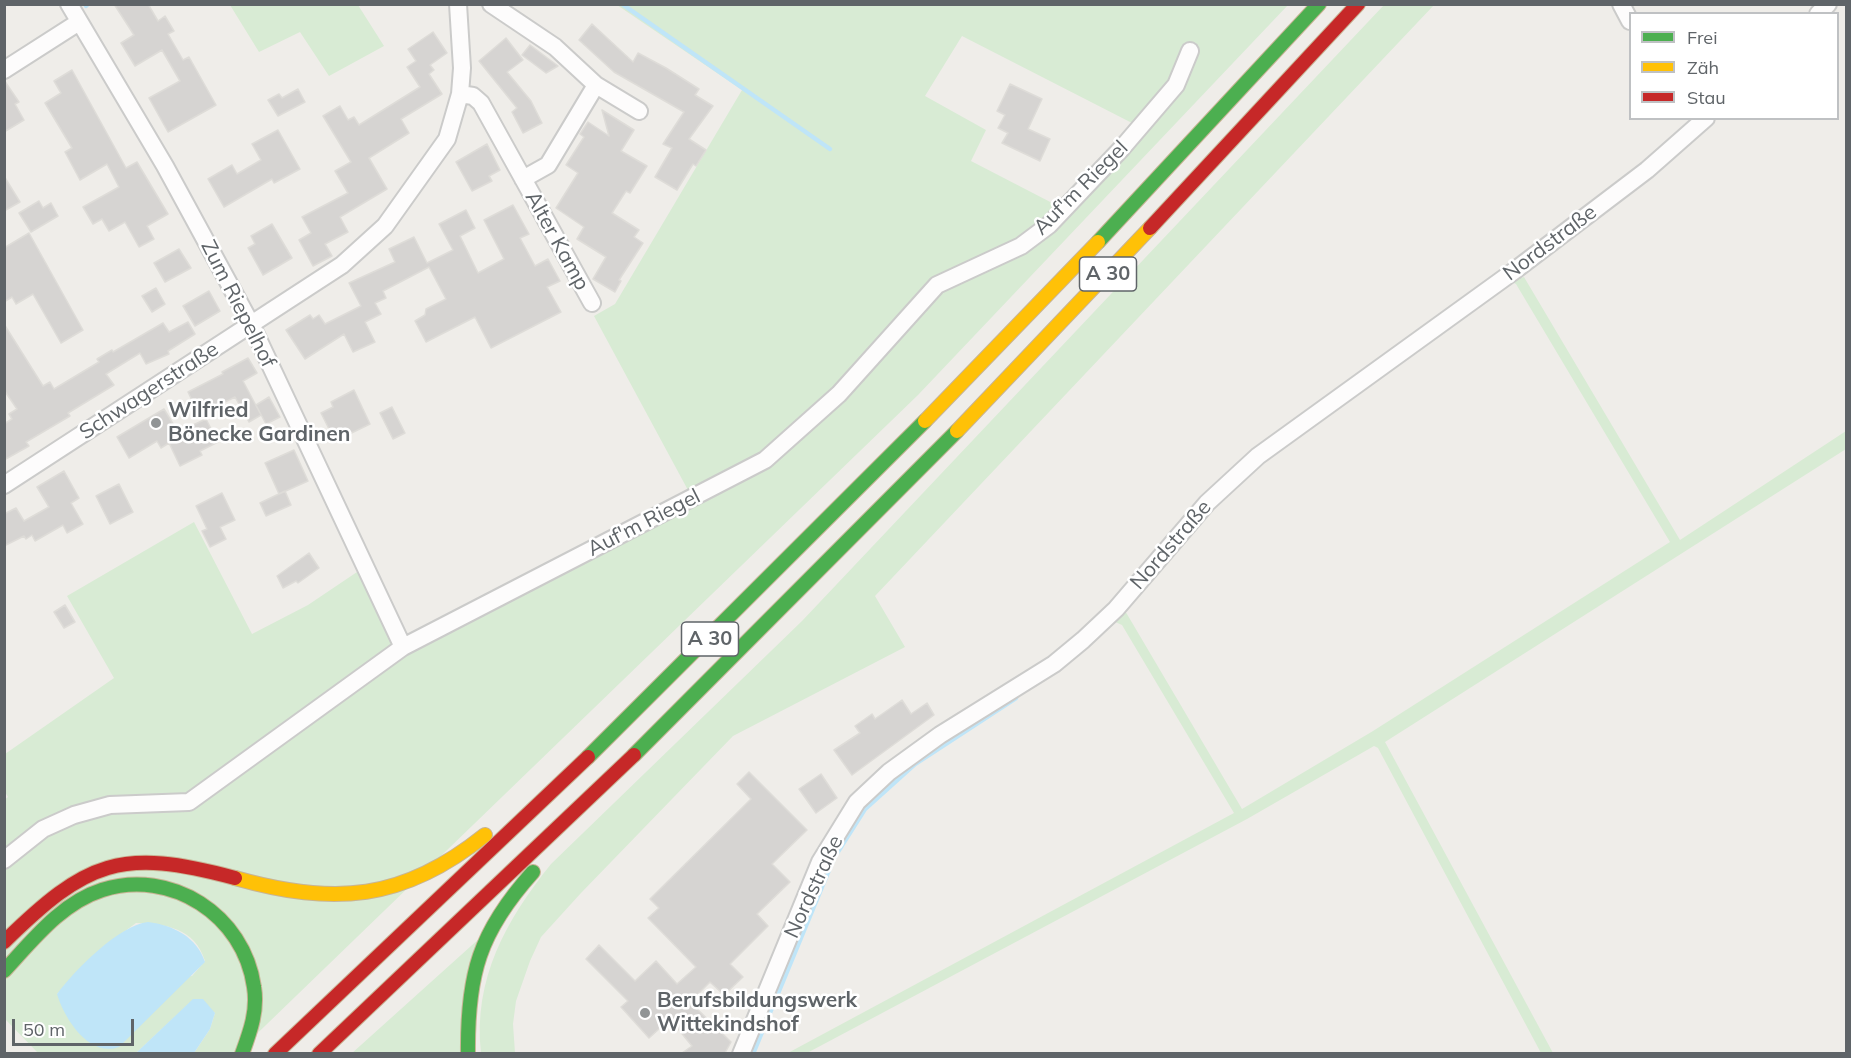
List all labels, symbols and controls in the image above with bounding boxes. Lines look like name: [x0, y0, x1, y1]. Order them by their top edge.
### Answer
legend: [1629, 12, 1839, 120]
text: Frei: [1687, 26, 1717, 49]
text: Zäh: [1687, 56, 1719, 79]
text: Stau: [1687, 86, 1726, 109]
street label: Auf'm Riegel: [1029, 136, 1133, 240]
street label: Alter Kamp: [520, 187, 594, 295]
street label: Nordstraße: [1498, 200, 1602, 286]
street label: Zum Riepelhof: [195, 236, 281, 372]
road number: A 30: [1080, 257, 1136, 291]
street label: Schwagerstraße: [75, 337, 223, 445]
place label: Wilfried Bönecke Gardinen: [168, 398, 350, 448]
marker: Wilfried Bönecke Gardinen: [149, 416, 163, 430]
street label: Auf'm Riegel: [583, 484, 705, 562]
street label: Nordstraße: [1125, 495, 1217, 595]
road number: A 30: [682, 622, 738, 656]
street label: Nordstraße: [779, 832, 849, 942]
place label: Berufsbildungswerk Wittekindshof: [657, 988, 857, 1038]
marker: Berufsbildungswerk Wittekindshof: [638, 1006, 652, 1020]
scale bar: [15, 1007, 136, 1045]
text: 50 m: [23, 1018, 65, 1041]

